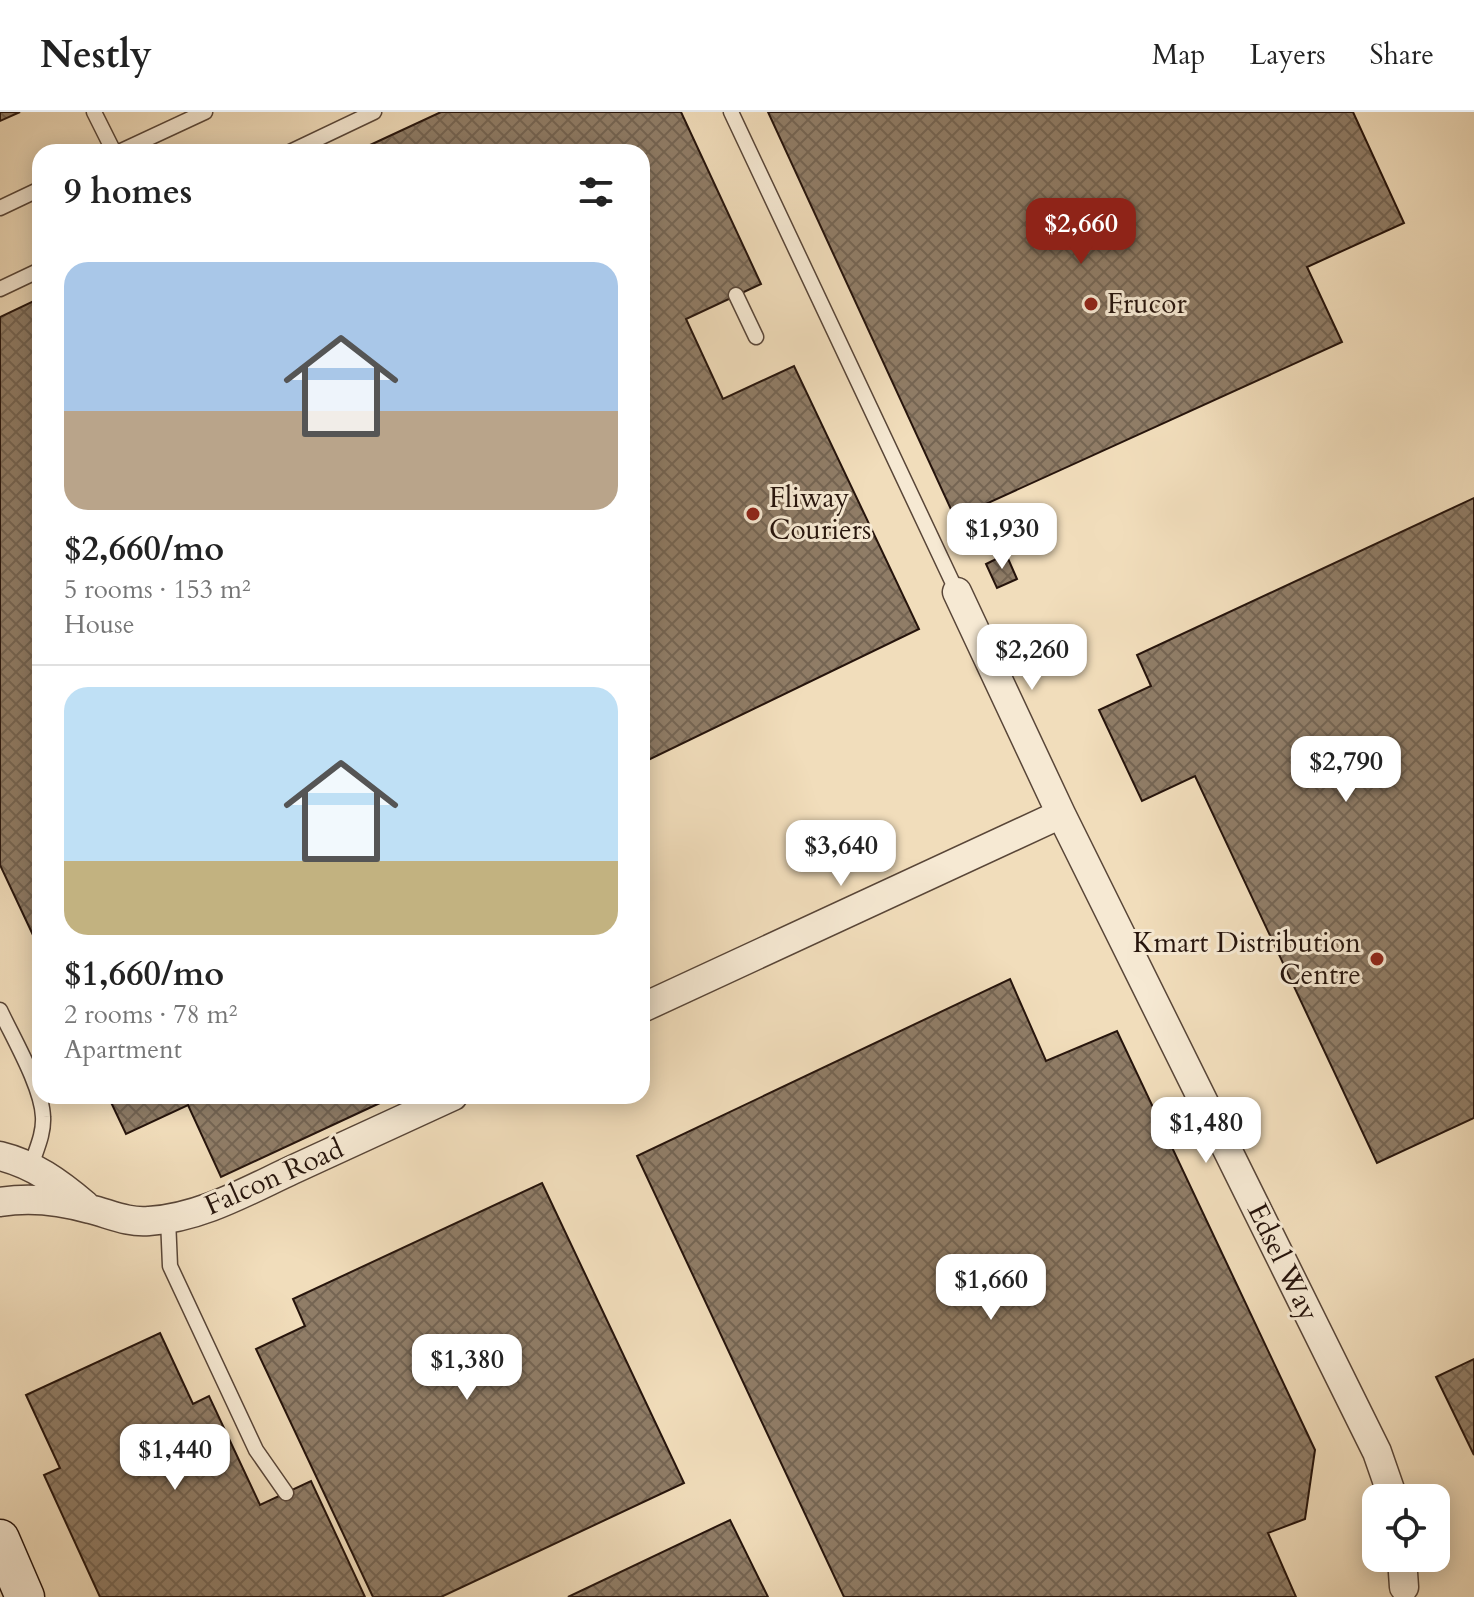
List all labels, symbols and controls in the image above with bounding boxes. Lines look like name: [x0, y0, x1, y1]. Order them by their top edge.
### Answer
text: Nestly: [40, 29, 152, 81]
text: Map: [1152, 36, 1205, 74]
text: Layers: [1249, 36, 1326, 74]
text: Share: [1370, 36, 1434, 74]
text: 9 homes: [64, 169, 192, 215]
icon: filters: [574, 170, 618, 214]
pin: $2,660: [1016, 198, 1146, 266]
text: $2,660: [1044, 206, 1118, 241]
place label: Frucor: [1107, 285, 1187, 323]
marker: Frucor: [1082, 295, 1100, 313]
icon: home: [269, 314, 413, 458]
place label: Fliway Couriers: [769, 479, 871, 549]
pin: $1,930: [937, 503, 1067, 571]
marker: Fliway Couriers: [744, 505, 762, 523]
text: $1,930: [965, 511, 1039, 546]
text: $2,660/mo: [64, 526, 224, 572]
text: 5 rooms · 153 m²: [64, 572, 251, 607]
text: House: [64, 607, 135, 642]
pin: $2,260: [967, 624, 1097, 692]
text: $2,260: [995, 632, 1069, 667]
pin: $2,790: [1281, 736, 1411, 804]
icon: home: [269, 739, 413, 883]
text: $2,790: [1309, 744, 1383, 779]
pin: $3,640: [776, 820, 906, 888]
text: $3,640: [804, 828, 878, 863]
place label: Kmart Distribution Centre: [1133, 924, 1361, 994]
marker: Kmart Distribution Centre: [1368, 950, 1386, 968]
text: $1,660/mo: [64, 951, 224, 997]
text: 2 rooms · 78 m²: [64, 997, 237, 1032]
text: Apartment: [64, 1032, 182, 1067]
pin: $1,480: [1141, 1097, 1271, 1165]
text: $1,480: [1169, 1105, 1243, 1140]
street label: Falcon Road: [199, 1129, 349, 1224]
street label: Edsel Way: [1238, 1197, 1328, 1327]
pin: $1,660: [926, 1254, 1056, 1322]
text: $1,660: [954, 1262, 1028, 1297]
pin: $1,380: [402, 1334, 532, 1402]
text: $1,380: [430, 1342, 504, 1377]
pin: $1,440: [110, 1424, 240, 1492]
text: $1,440: [138, 1432, 212, 1467]
map controls: [1362, 1484, 1450, 1572]
button: locate: [1362, 1484, 1450, 1572]

